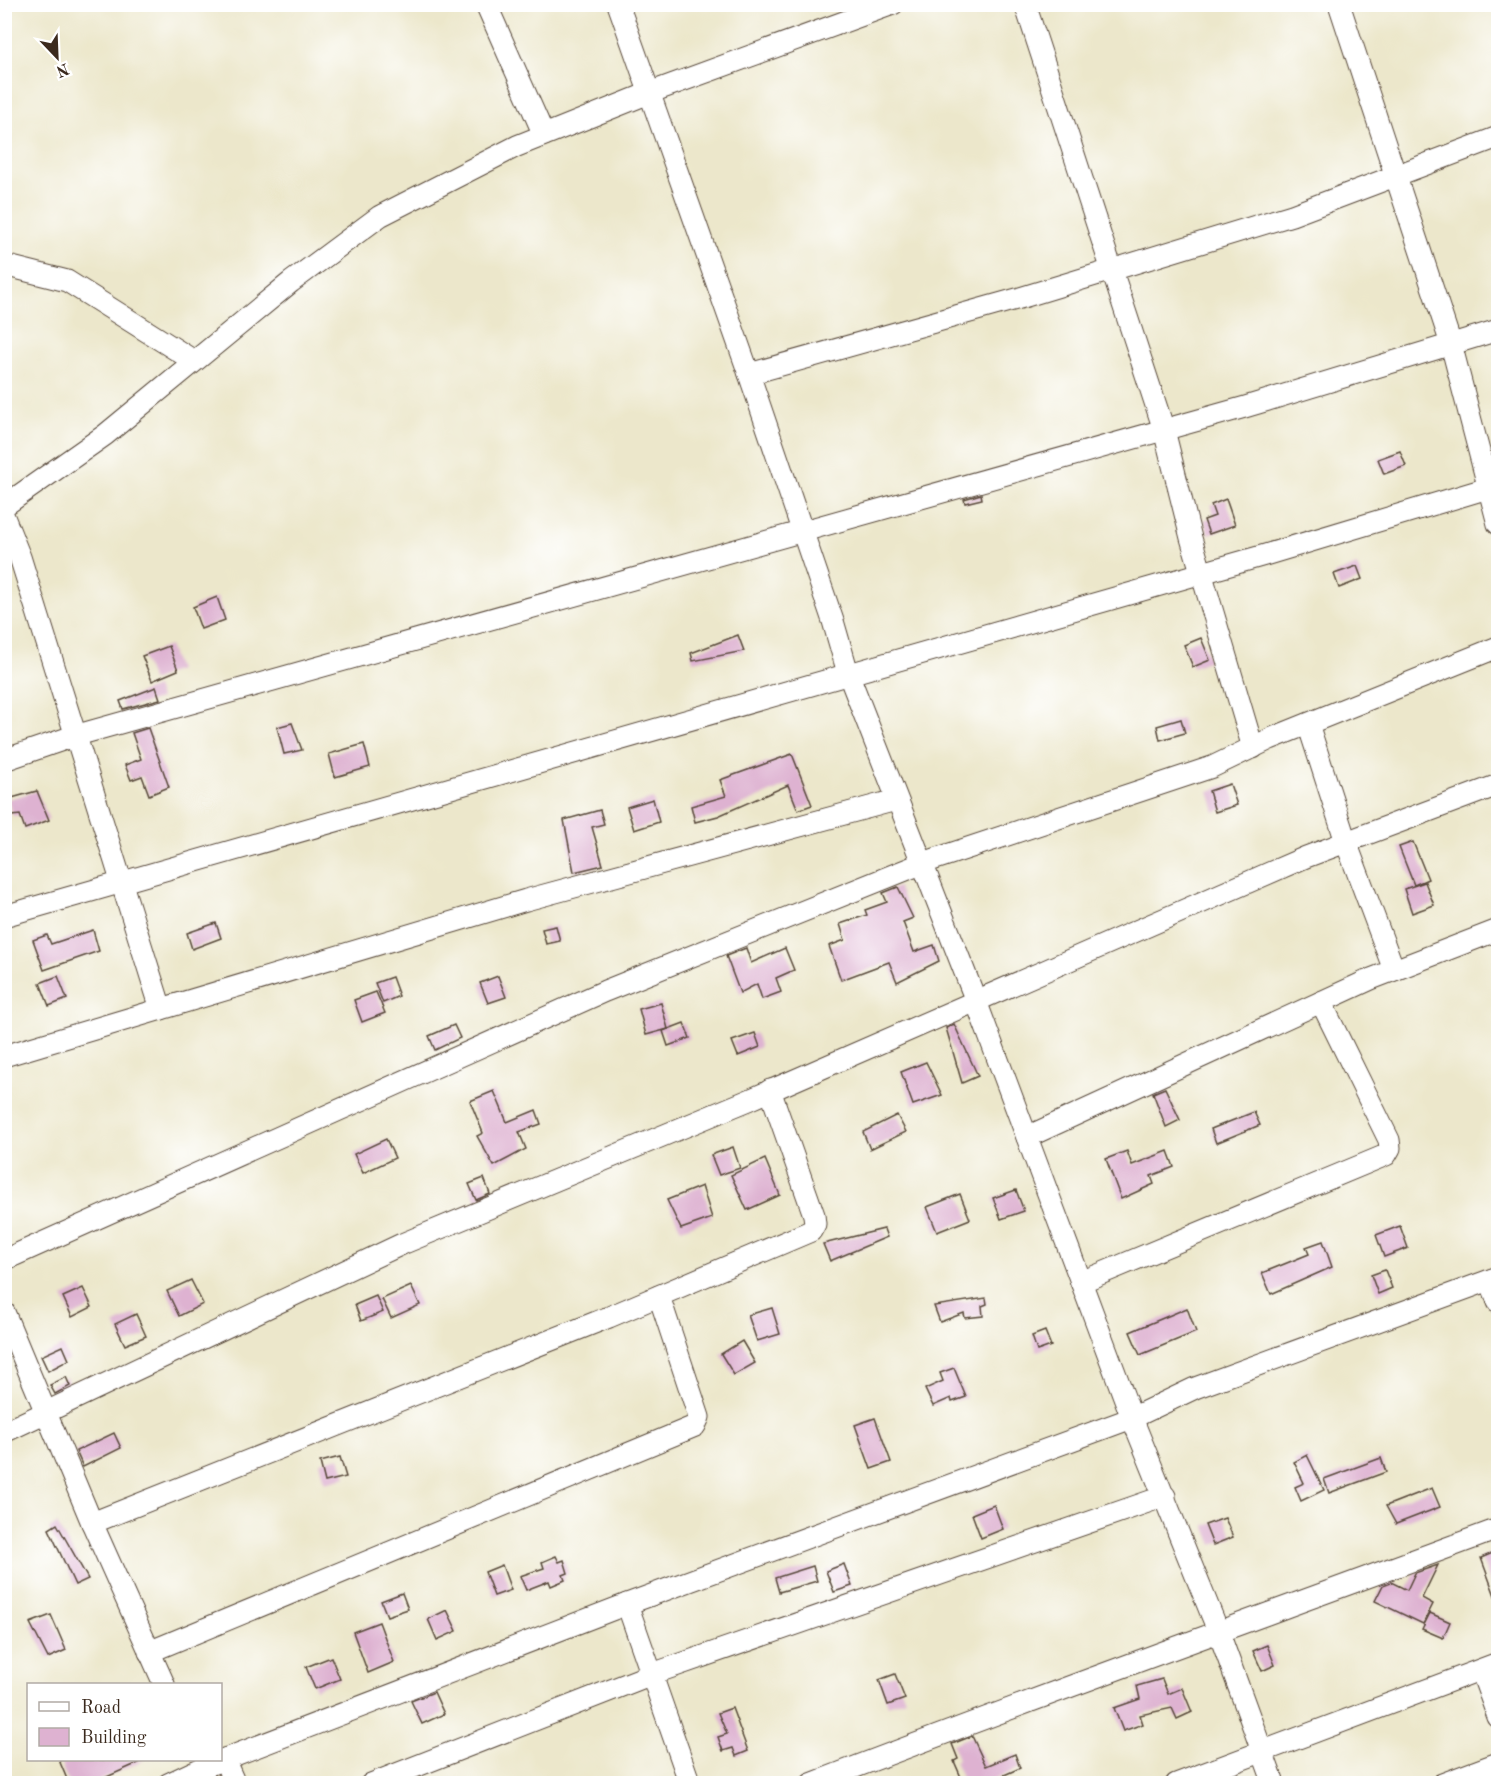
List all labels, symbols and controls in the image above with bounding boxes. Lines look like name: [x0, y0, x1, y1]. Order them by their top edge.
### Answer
north arrow: [27, 27, 87, 87]
text: N: [53, 59, 71, 79]
legend: [27, 1683, 222, 1761]
text: Road: [81, 1699, 121, 1717]
text: Building: [81, 1729, 147, 1747]

